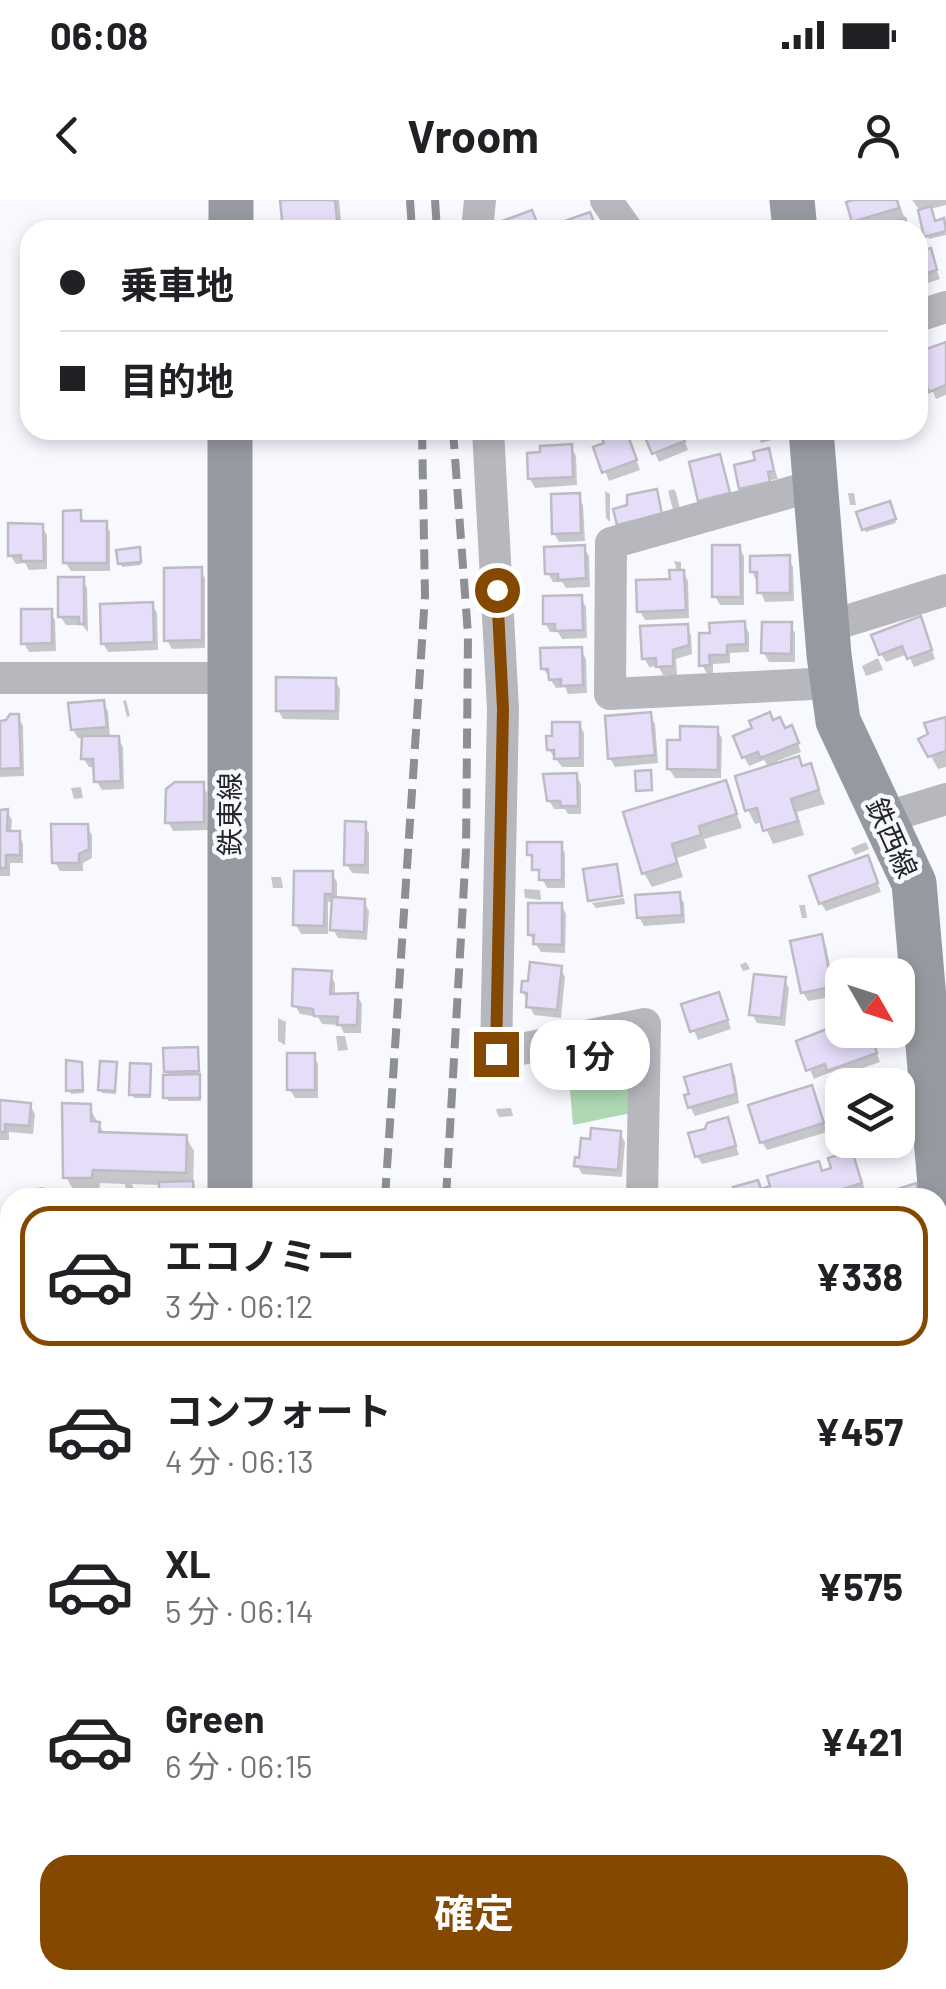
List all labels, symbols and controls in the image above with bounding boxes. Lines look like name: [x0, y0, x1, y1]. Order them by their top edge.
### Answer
text: 06:08: [50, 12, 148, 58]
icon: back: [40, 108, 95, 163]
text: Vroom: [407, 108, 539, 162]
icon: person: [851, 108, 906, 163]
text: 乗車地: [120, 261, 234, 307]
text: 目的地: [120, 357, 234, 403]
route start: [475, 568, 520, 613]
street label: 鉄東線: [212, 772, 246, 856]
street label: 鉄西線: [860, 792, 926, 883]
north arrow: [825, 958, 915, 1048]
map controls: [825, 958, 915, 1158]
callout: 1 分: [531, 1019, 651, 1089]
route end: [474, 1032, 519, 1077]
text: 1 分: [565, 1036, 615, 1074]
button: layers: [825, 1068, 915, 1158]
icon: car: [45, 1231, 135, 1321]
text: エコノミー: [165, 1232, 355, 1278]
text: ¥338: [815, 1253, 903, 1299]
text: 3 分 · 06:12: [165, 1286, 313, 1324]
icon: car: [45, 1386, 135, 1476]
text: コンフォート: [165, 1387, 392, 1433]
text: ¥457: [815, 1408, 903, 1454]
text: 4 分 · 06:13: [165, 1441, 314, 1479]
text: XL: [165, 1540, 211, 1586]
icon: car: [45, 1541, 135, 1631]
text: ¥575: [817, 1563, 903, 1609]
text: 5 分 · 06:14: [165, 1591, 314, 1629]
text: Green: [165, 1695, 265, 1741]
icon: car: [45, 1696, 135, 1786]
text: ¥421: [819, 1718, 903, 1764]
text: 6 分 · 06:15: [165, 1746, 312, 1784]
button: 確定: [40, 1855, 908, 1970]

